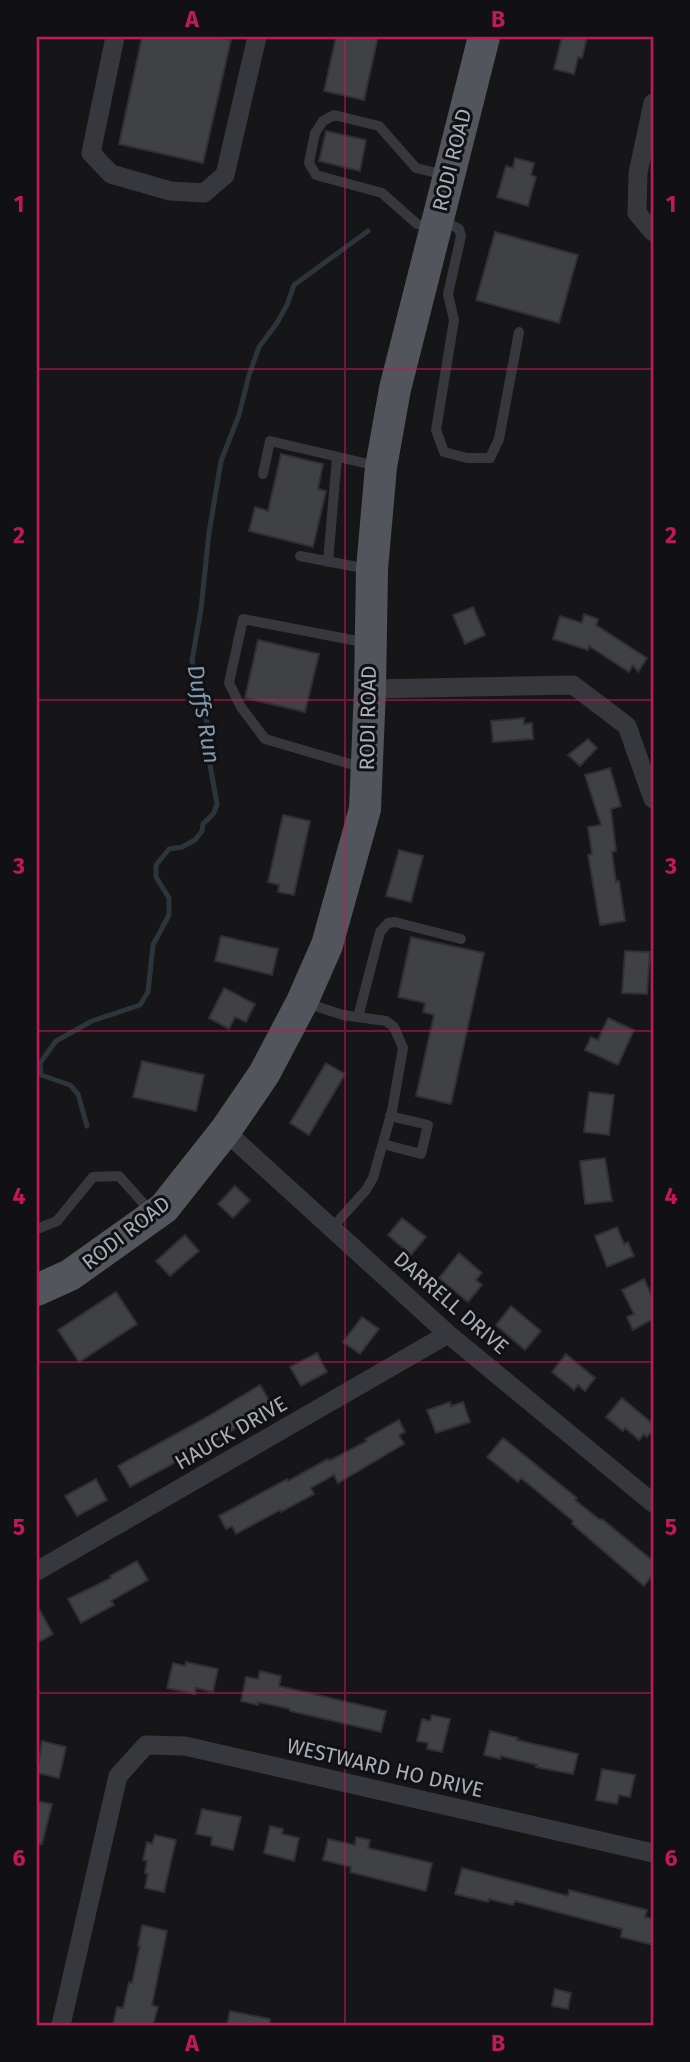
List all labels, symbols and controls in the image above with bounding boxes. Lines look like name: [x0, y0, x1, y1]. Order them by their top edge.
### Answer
text: A: [184, 5, 199, 33]
text: B: [491, 5, 505, 33]
street label: RODI ROAD: [427, 106, 477, 214]
text: 1: [14, 190, 24, 218]
text: 1: [666, 190, 676, 218]
text: 2: [13, 521, 25, 549]
text: 2: [665, 521, 677, 549]
water label: Duffs Run: [182, 662, 226, 766]
street label: RODI ROAD: [354, 665, 382, 771]
text: 3: [12, 852, 25, 880]
text: 3: [664, 852, 677, 880]
text: 4: [13, 1182, 26, 1210]
text: 4: [665, 1182, 678, 1210]
street label: RODI ROAD: [77, 1191, 175, 1275]
street label: DARRELL DRIVE: [388, 1246, 514, 1360]
street label: HAUCK DRIVE: [170, 1390, 292, 1476]
text: 5: [13, 1513, 25, 1541]
text: 5: [665, 1513, 677, 1541]
street label: WESTWARD HO DRIVE: [284, 1733, 486, 1803]
text: 6: [13, 1844, 26, 1872]
text: 6: [665, 1844, 678, 1872]
text: A: [184, 2029, 199, 2057]
text: B: [491, 2029, 505, 2057]

